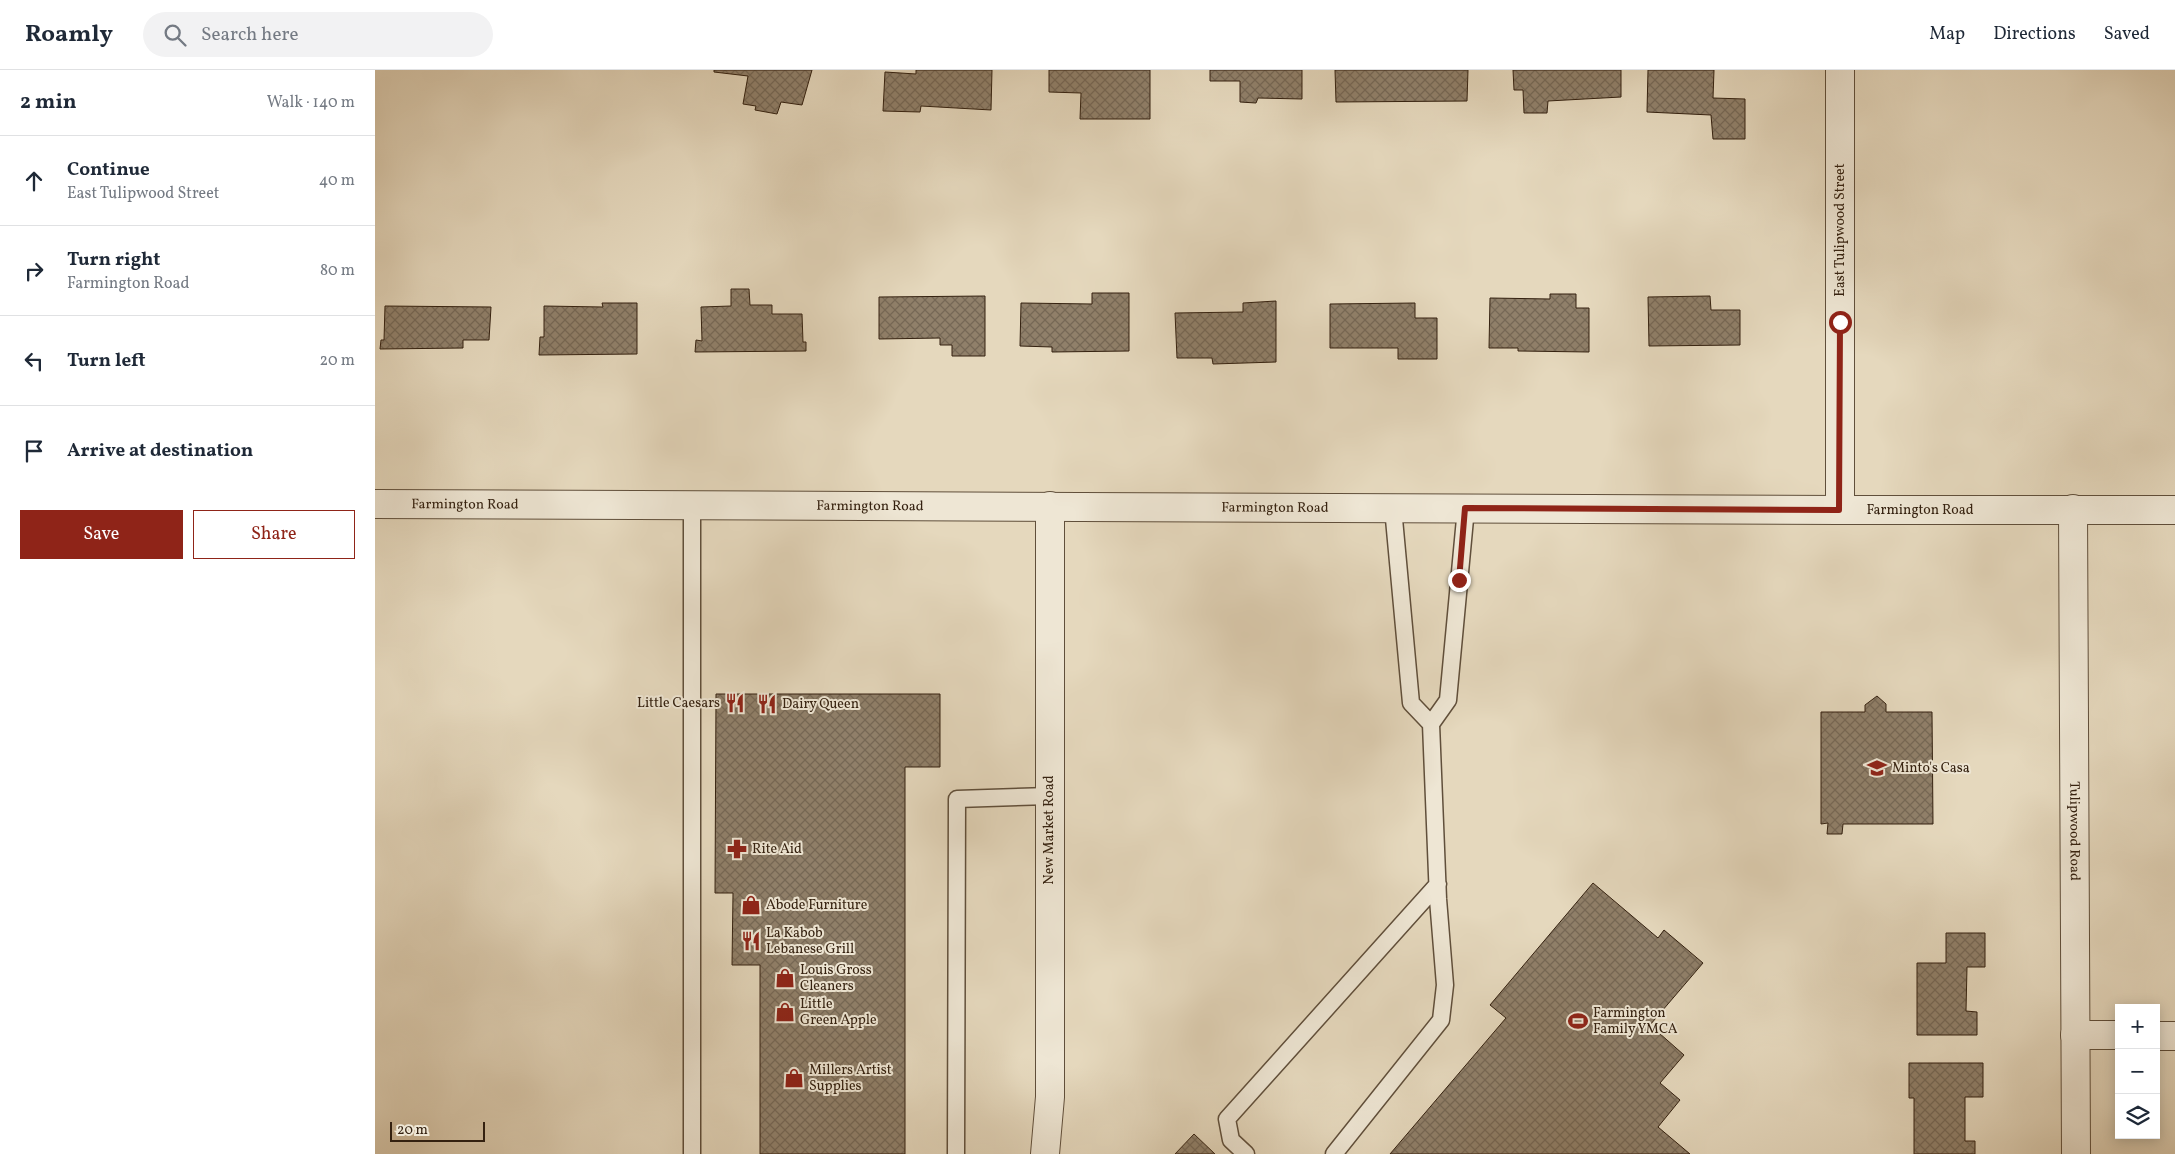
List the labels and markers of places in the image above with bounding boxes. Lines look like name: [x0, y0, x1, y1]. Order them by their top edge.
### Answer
restaurant icon: Little Caesars: [724, 692, 746, 714]
restaurant icon: Dairy Queen: [756, 693, 778, 715]
place label: Little Caesars: [637, 694, 720, 713]
place label: Dairy Queen: [782, 695, 859, 714]
school or university icon: Minto's Casa: [1866, 757, 1888, 779]
place label: Minto's Casa: [1892, 759, 1970, 778]
pharmacy icon: Rite Aid: [726, 838, 748, 860]
place label: Rite Aid: [752, 840, 802, 859]
shop icon: Abode Furniture: [740, 894, 762, 916]
place label: Abode Furniture: [766, 896, 868, 915]
place label: La Kabob Lebanese Grill: [766, 924, 854, 959]
restaurant icon: La Kabob Lebanese Grill: [740, 930, 762, 952]
place label: Louis Gross Cleaners: [800, 961, 872, 996]
shop icon: Louis Gross Cleaners: [774, 967, 796, 989]
place label: Little Green Apple: [800, 995, 877, 1030]
shop icon: Little Green Apple: [774, 1001, 796, 1023]
place label: Farmington Family YMCA: [1593, 1004, 1678, 1039]
sports icon: Farmington Family YMCA: [1567, 1010, 1589, 1032]
place label: Millers Artist Supplies: [809, 1061, 892, 1096]
shop icon: Millers Artist Supplies: [783, 1067, 805, 1089]

